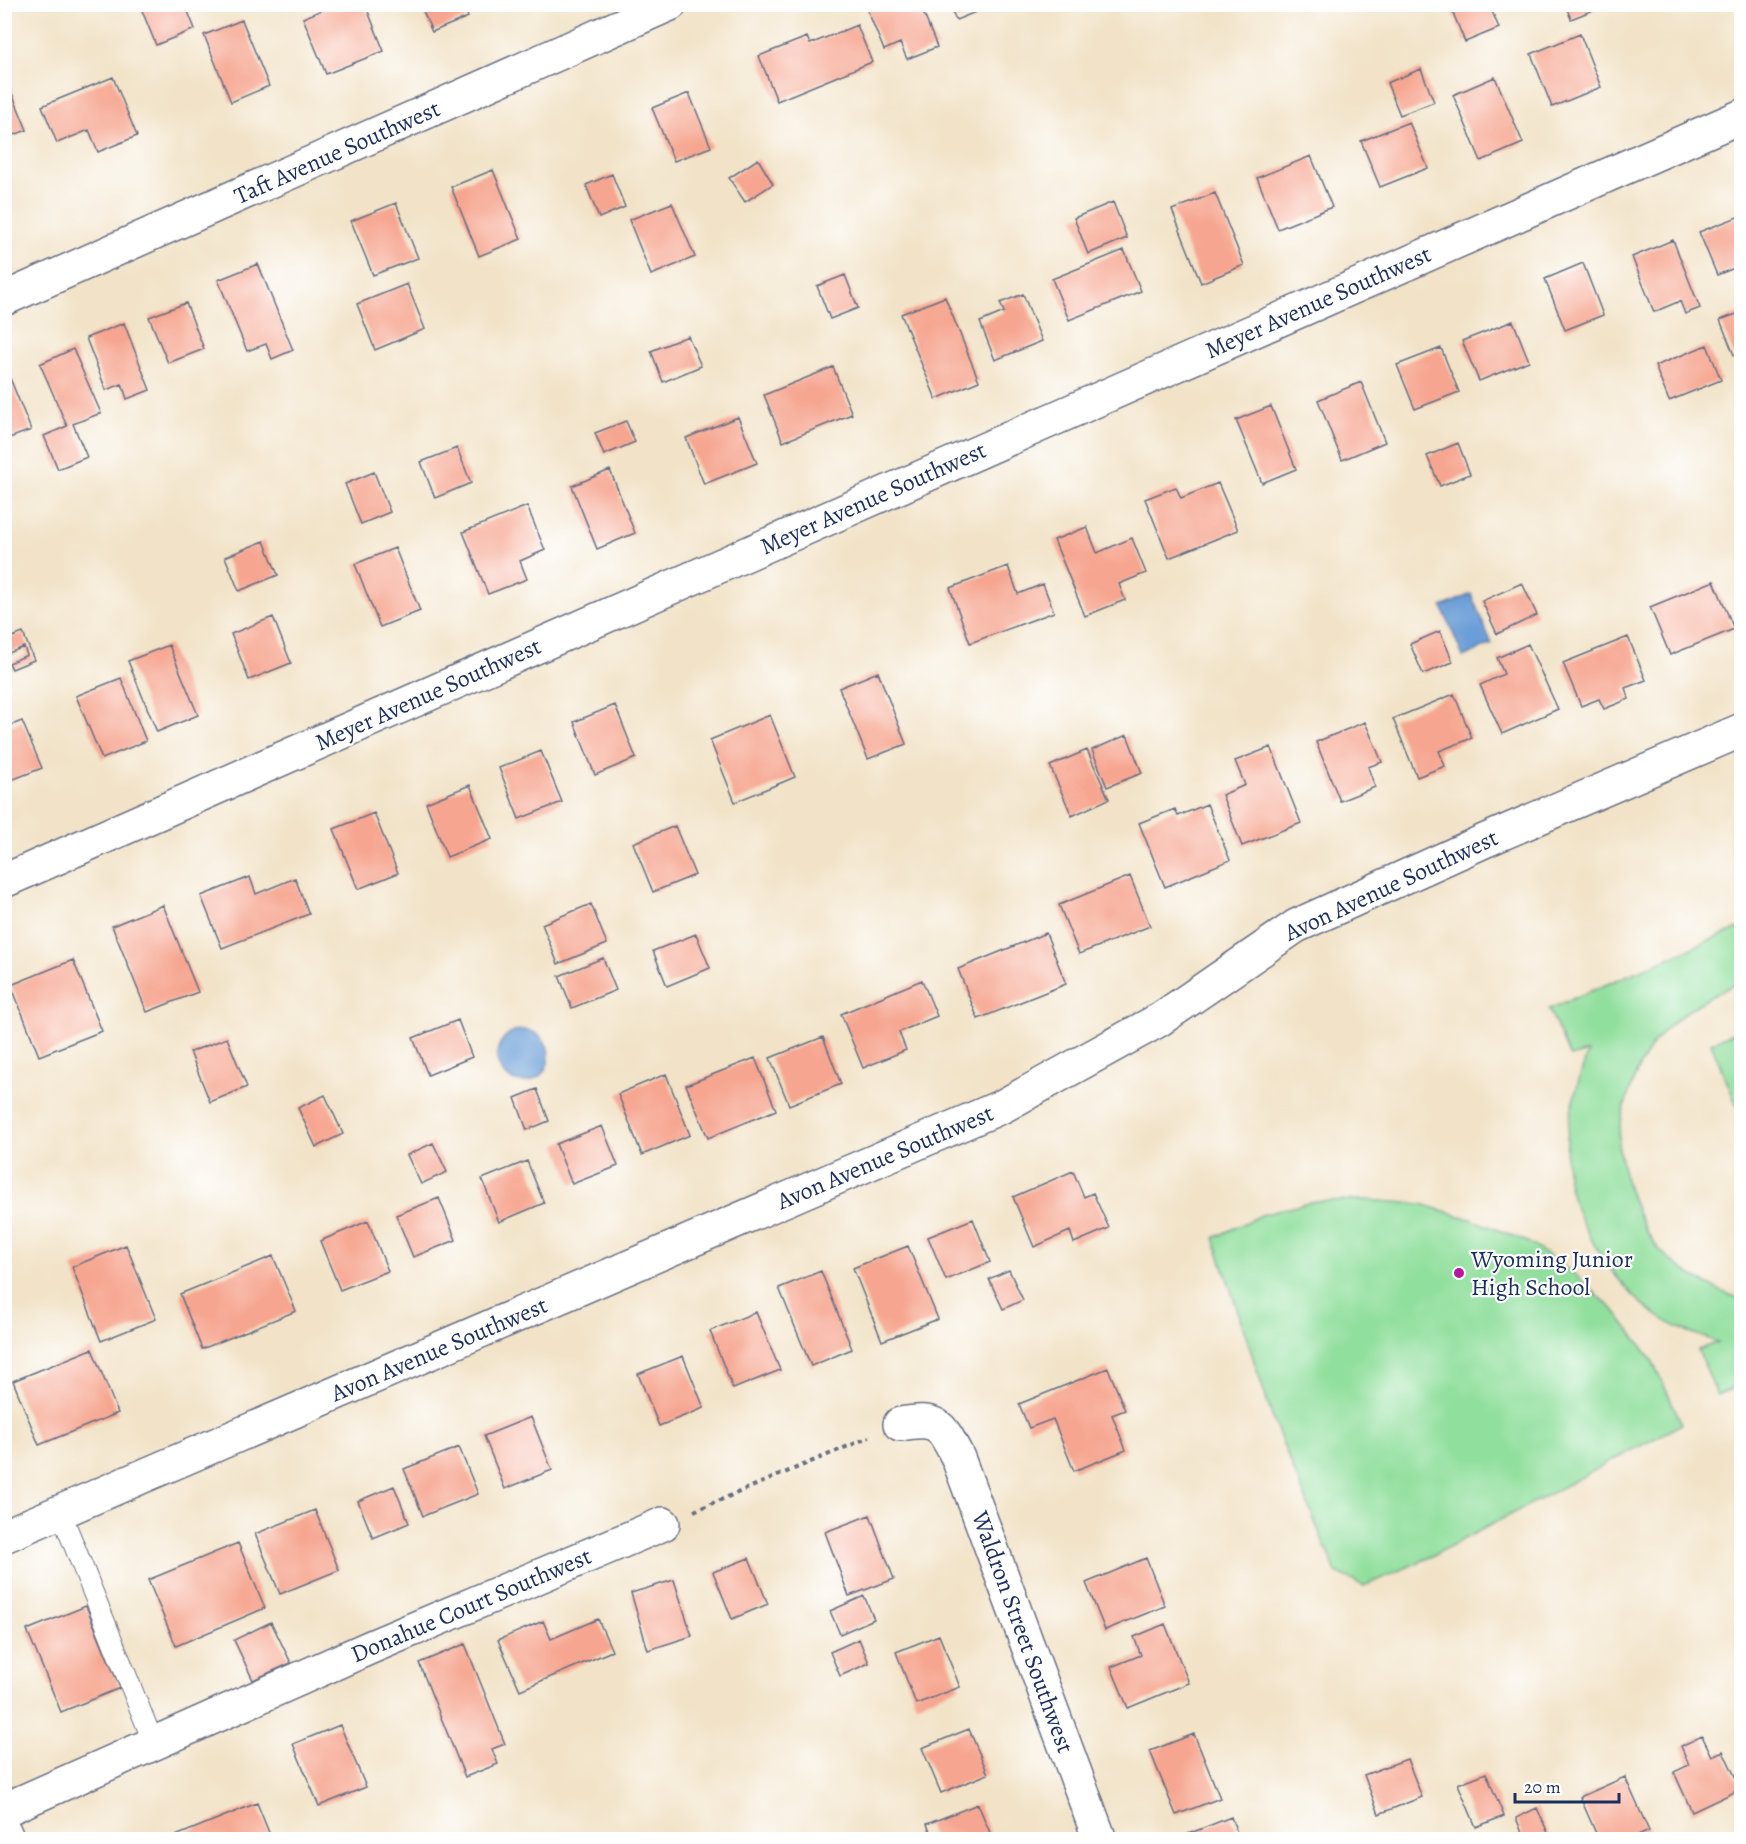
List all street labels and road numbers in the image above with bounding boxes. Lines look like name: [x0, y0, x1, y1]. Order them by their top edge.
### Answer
street label: Taft Avenue Southwest: [229, 92, 445, 212]
street label: Meyer Avenue Southwest: [1200, 238, 1436, 366]
street label: Meyer Avenue Southwest: [755, 434, 991, 562]
street label: Meyer Avenue Southwest: [310, 630, 546, 758]
street label: Avon Avenue Southwest: [1278, 821, 1503, 949]
street label: Avon Avenue Southwest: [771, 1097, 998, 1217]
street label: Avon Avenue Southwest: [325, 1289, 552, 1409]
street label: Waldron Street Southwest: [964, 1506, 1082, 1757]
street label: Donahue Court Southwest: [346, 1540, 596, 1670]

